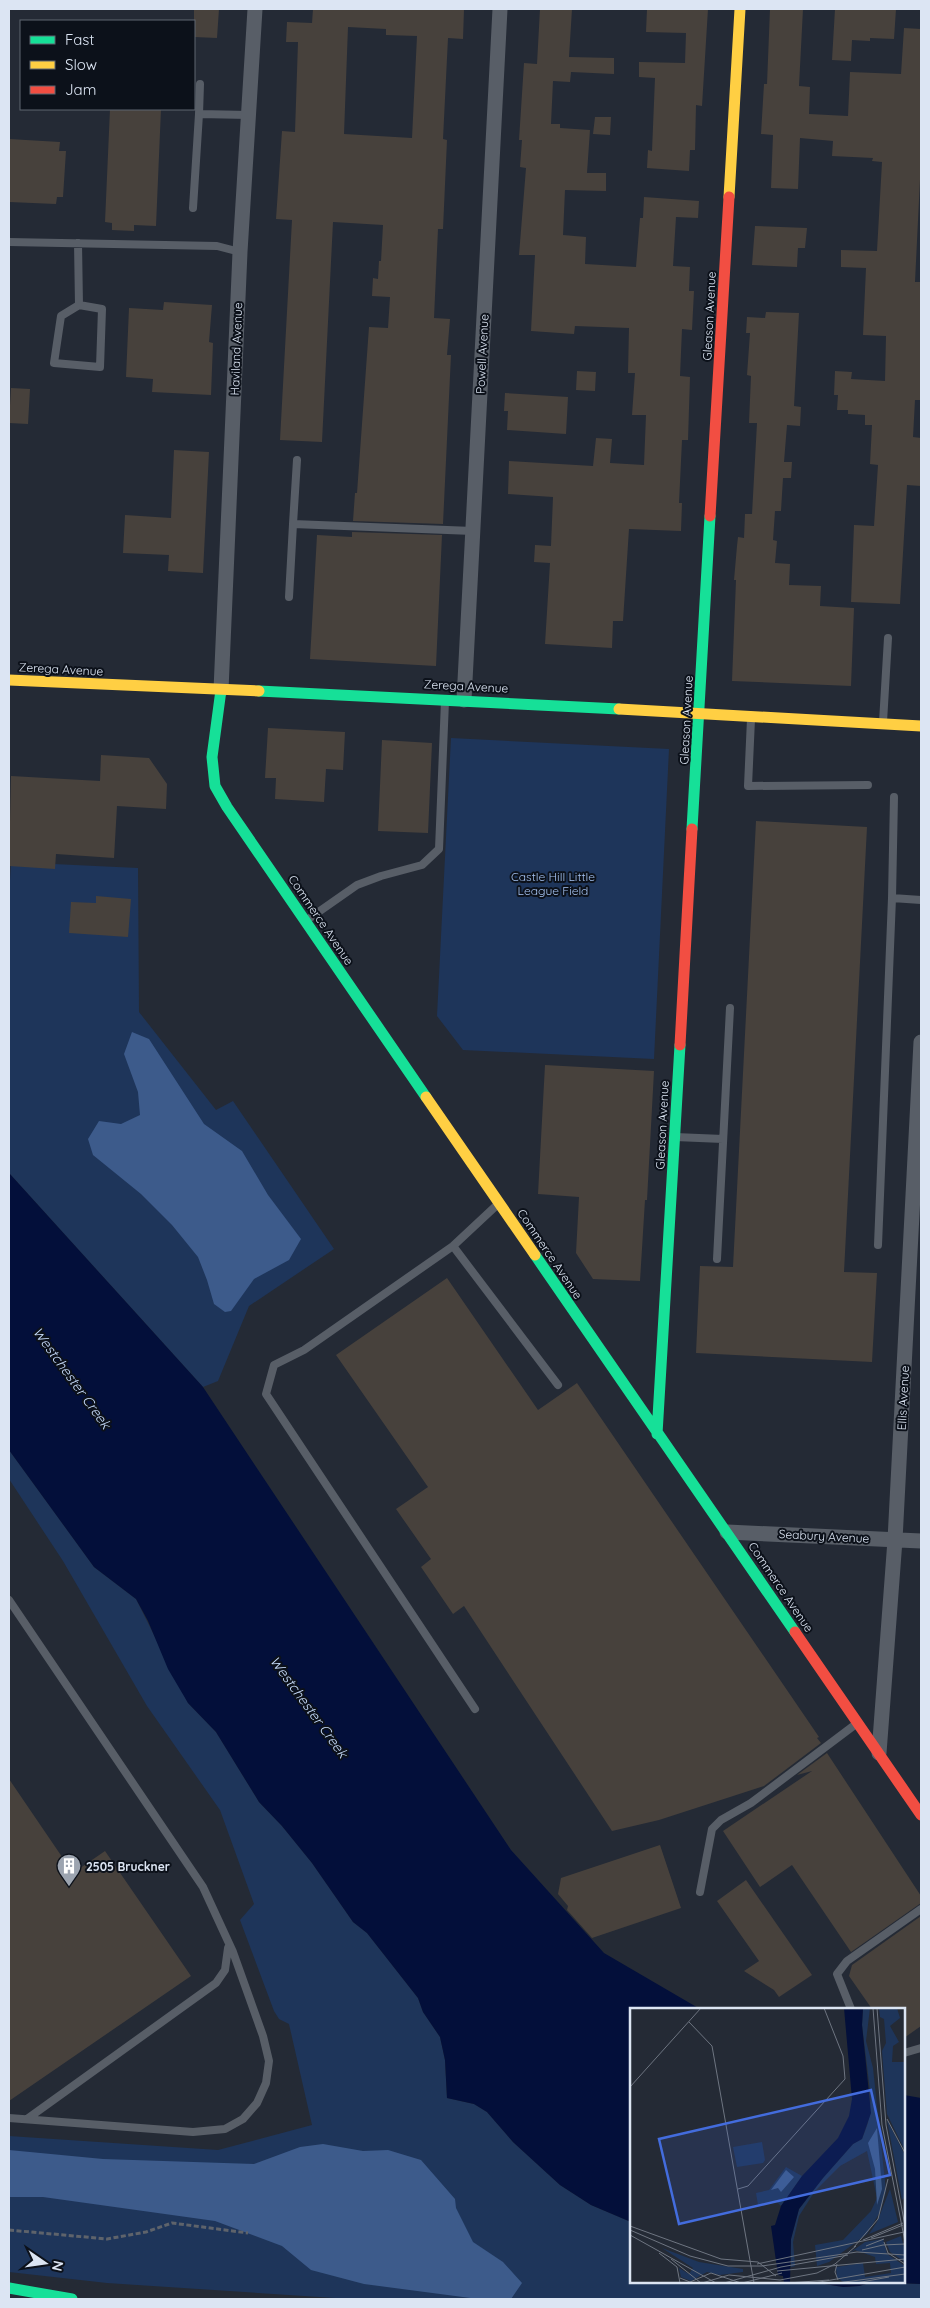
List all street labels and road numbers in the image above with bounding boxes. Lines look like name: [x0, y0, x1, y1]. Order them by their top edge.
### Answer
street label: Gleason Avenue: [699, 271, 719, 361]
street label: Haviland Avenue: [227, 302, 245, 396]
street label: Powell Avenue: [472, 313, 492, 394]
street label: Zerega Avenue: [18, 659, 104, 679]
street label: Gleason Avenue: [676, 675, 696, 765]
street label: Zerega Avenue: [423, 676, 509, 696]
street label: Commerce Avenue: [285, 872, 357, 968]
street label: Gleason Avenue: [652, 1080, 672, 1170]
street label: Commerce Avenue: [514, 1206, 586, 1302]
street label: Ellis Avenue: [894, 1365, 912, 1431]
street label: Seabury Avenue: [778, 1526, 870, 1546]
street label: Commerce Avenue: [745, 1539, 817, 1635]

